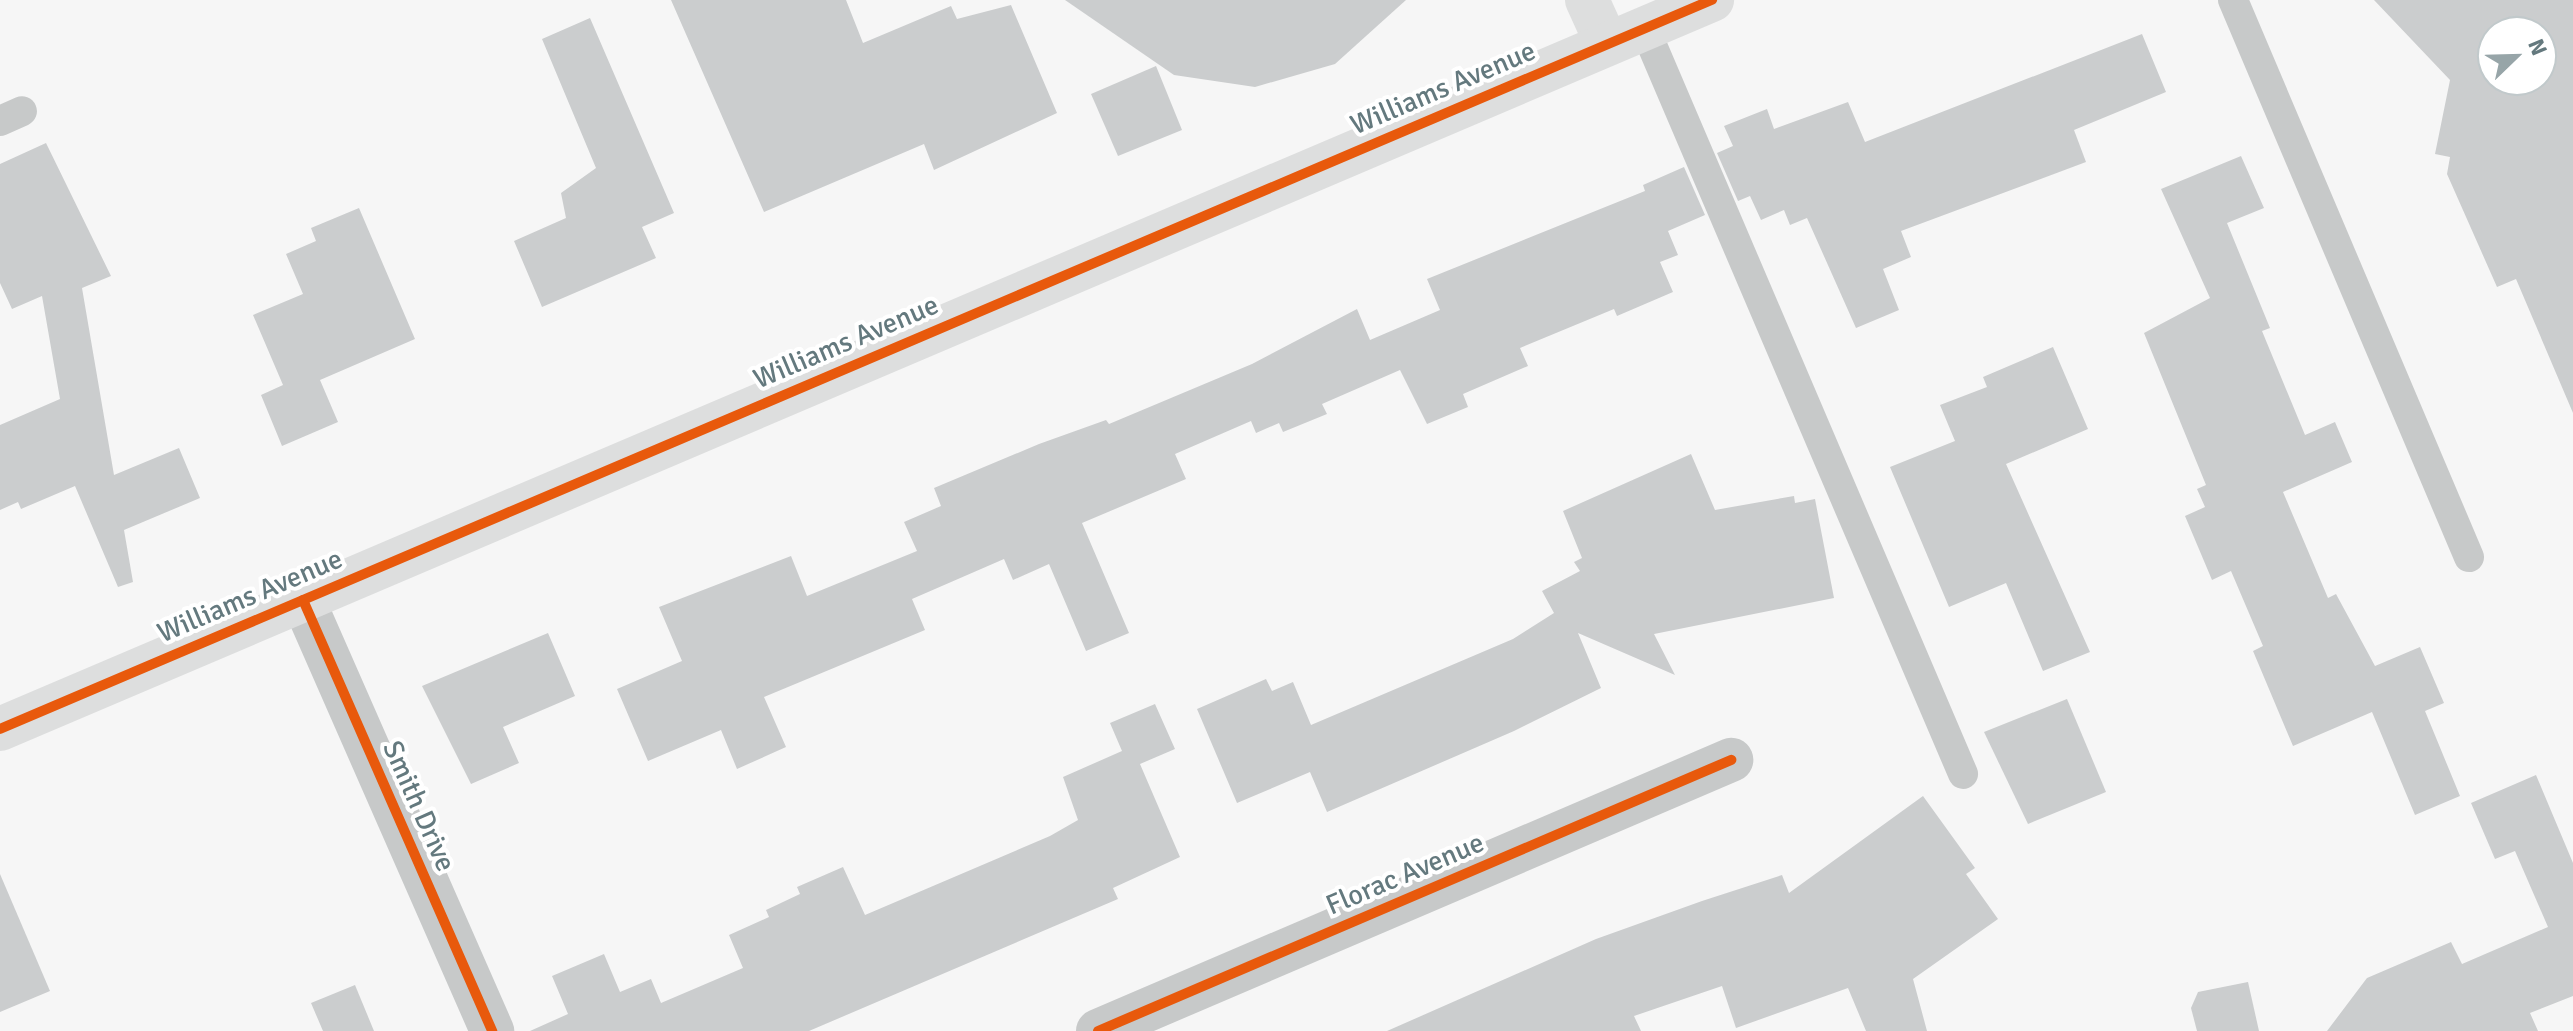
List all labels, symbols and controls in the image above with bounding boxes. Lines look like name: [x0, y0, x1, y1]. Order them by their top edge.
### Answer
north arrow: [2477, 16, 2557, 96]
street label: Williams Avenue: [1346, 34, 1540, 142]
text: N: [2522, 35, 2553, 60]
street label: Williams Avenue: [749, 288, 943, 396]
street label: Williams Avenue: [153, 542, 347, 650]
street label: Smith Drive: [375, 736, 463, 876]
street label: Florac Avenue: [1321, 826, 1489, 922]

